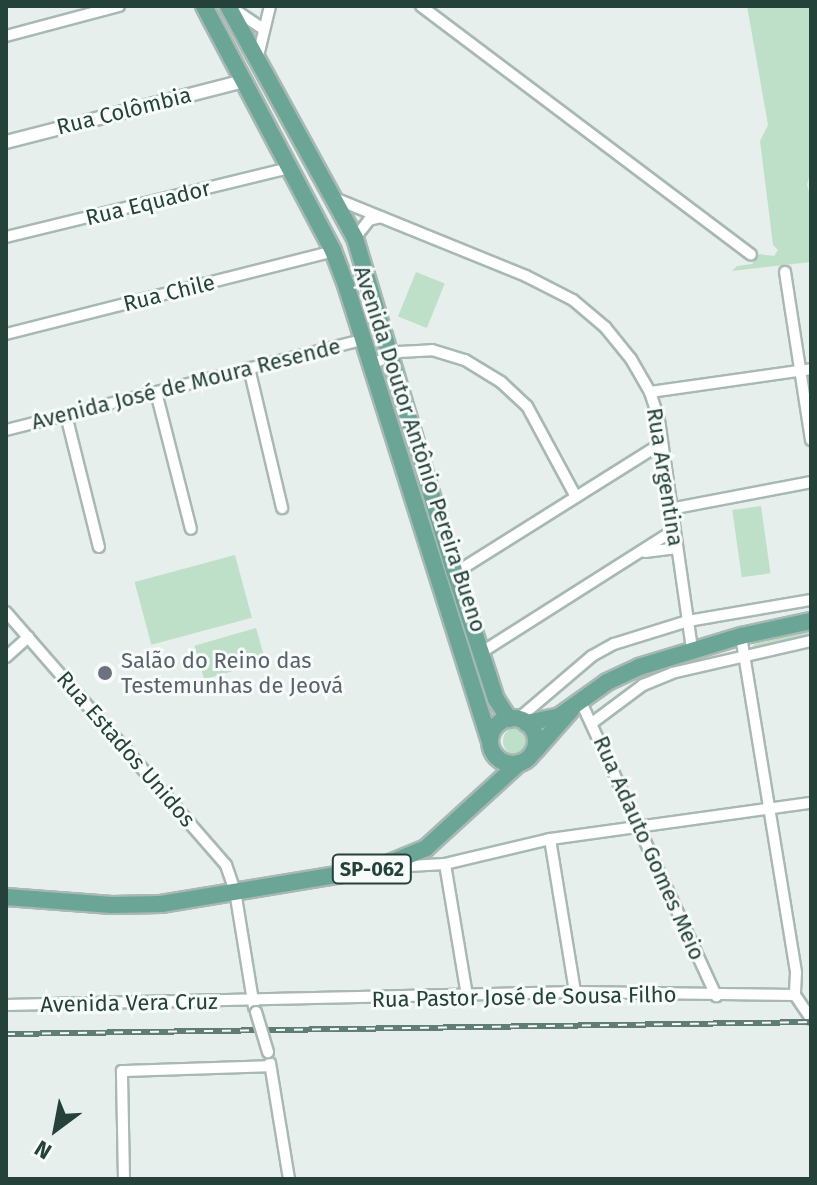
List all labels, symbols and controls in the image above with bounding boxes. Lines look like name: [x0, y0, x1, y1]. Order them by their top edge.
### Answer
street label: Rua Colômbia: [54, 82, 194, 140]
street label: Rua Equador: [83, 175, 213, 231]
street label: Avenida Doutor Antônio Pereira Bueno: [348, 263, 492, 635]
street label: Rua Chile: [120, 269, 218, 317]
street label: Avenida José de Moura Resende: [29, 333, 343, 435]
street label: Rua Argentina: [641, 406, 689, 548]
place label: Salão do Reino das Testemunhas de Jeová: [121, 647, 343, 698]
marker: Salão do Reino das Testemunhas de Jeová: [96, 664, 114, 682]
street label: Rua Estados Unidos: [51, 666, 201, 832]
street label: Rua Adauto Gomes Meio: [588, 732, 710, 964]
road number: SP-062: [330, 853, 414, 885]
street label: Rua Pastor José de Sousa Filho: [371, 981, 677, 1013]
street label: Avenida Vera Cruz: [40, 988, 218, 1018]
north arrow: [16, 1089, 96, 1169]
text: N: [30, 1134, 56, 1165]

